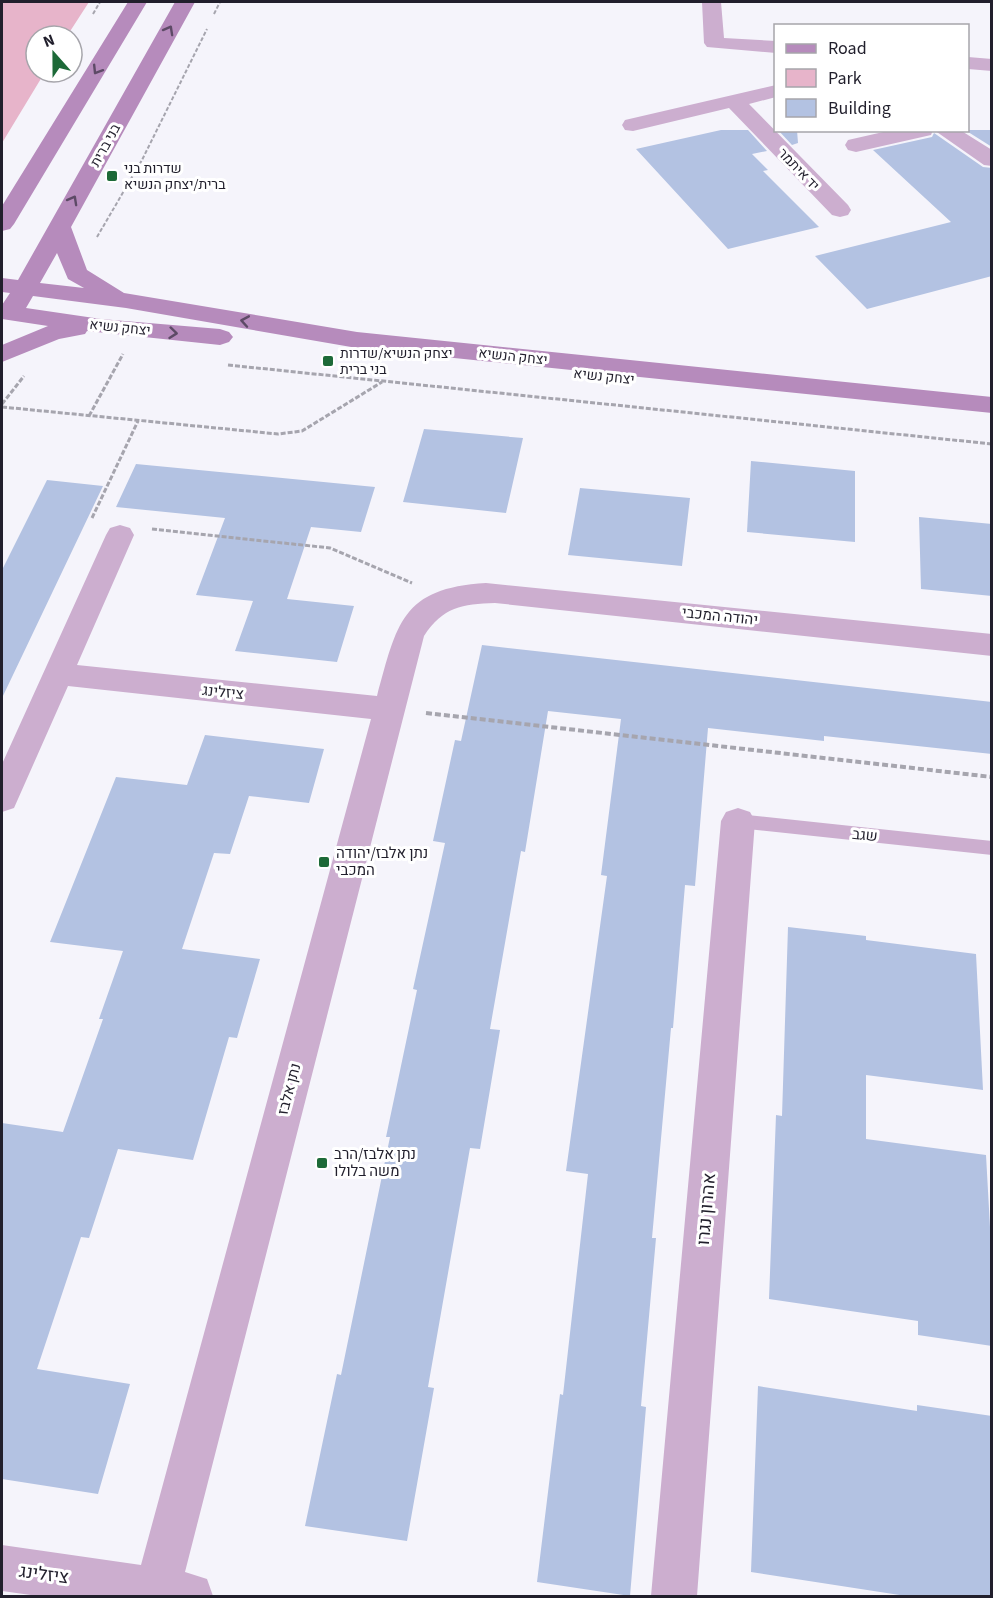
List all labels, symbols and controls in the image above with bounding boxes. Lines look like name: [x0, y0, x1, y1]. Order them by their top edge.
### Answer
north arrow: [24, 24, 84, 84]
legend: [774, 24, 969, 132]
one-way arrow: [162, 26, 173, 37]
text: N: [40, 29, 58, 53]
text: Road: [828, 36, 867, 61]
one-way arrow: [92, 64, 104, 74]
text: Park: [828, 66, 862, 91]
text: Building: [828, 96, 891, 121]
street label: בני ברית: [86, 120, 126, 171]
street label: יד איתמר: [773, 144, 824, 195]
place label: שדרות בני ברית/יצחק הנשיא: [124, 159, 226, 195]
marker: שדרות בני ברית/יצחק הנשיא: [105, 169, 119, 183]
one-way arrow: [66, 196, 77, 206]
street label: יצחק נשיא: [88, 315, 151, 341]
one-way arrow: [240, 316, 250, 328]
one-way arrow: [168, 326, 177, 339]
street label: יצחק הנשיא: [477, 343, 549, 371]
place label: יצחק הנשיא/שדרות בני ברית: [340, 344, 453, 380]
marker: יצחק הנשיא/שדרות בני ברית: [321, 354, 335, 368]
street label: יצחק נשיא: [572, 364, 635, 390]
street label: יהודה המכבי: [681, 602, 759, 631]
street label: ציזלינג: [201, 680, 245, 705]
street label: שגב: [851, 824, 879, 847]
place label: נתן אלבז/יהודה המכבי: [336, 843, 428, 881]
marker: נתן אלבז/יהודה המכבי: [317, 855, 331, 869]
street label: נתן אלבז: [273, 1061, 306, 1117]
place label: נתן אלבז/הרב משה בלולו: [334, 1144, 416, 1182]
marker: נתן אלבז/הרב משה בלולו: [315, 1156, 329, 1170]
street label: אהרון נגרו: [691, 1172, 722, 1246]
street label: ציזלינג: [18, 1559, 70, 1590]

